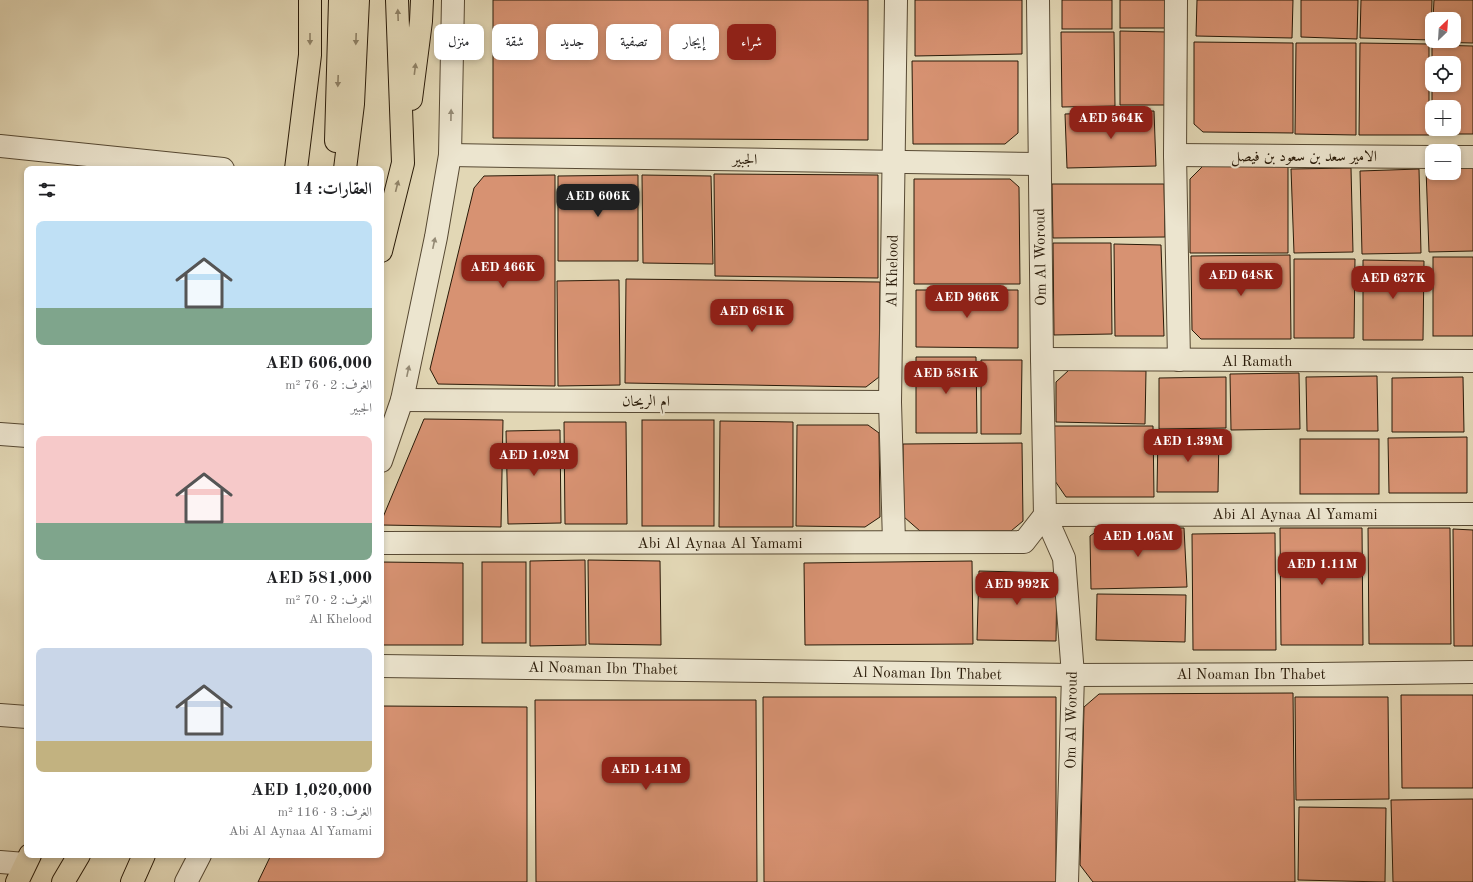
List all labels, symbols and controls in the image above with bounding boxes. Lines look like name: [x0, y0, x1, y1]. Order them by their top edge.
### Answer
one-way arrow: [394, 9, 401, 21]
north arrow: [1425, 12, 1461, 48]
map controls: [1425, 12, 1461, 180]
chip: منزل: [434, 24, 484, 60]
chip: شقة: [492, 24, 538, 60]
chip: جديد: [546, 24, 598, 60]
chip: تصفية: [606, 24, 661, 60]
chip: إيجار: [669, 24, 719, 60]
chip: شراء: [727, 24, 776, 60]
one-way arrow: [307, 33, 313, 46]
one-way arrow: [353, 33, 359, 46]
button: locate: [1425, 56, 1461, 92]
one-way arrow: [412, 63, 418, 75]
one-way arrow: [335, 75, 341, 88]
button: +: [1425, 100, 1461, 136]
pin: AED 564K: [1070, 106, 1152, 140]
one-way arrow: [447, 109, 454, 121]
text: AED 564K: [1078, 112, 1144, 125]
button: −: [1425, 144, 1461, 180]
street label: الامير سعد بن سعود بن فيصل: [1231, 150, 1377, 167]
street label: الجبير: [731, 153, 757, 168]
icon: filters: [36, 179, 58, 201]
one-way arrow: [394, 180, 400, 192]
text: العقارات: 14: [293, 181, 372, 198]
pin: AED 606K: [557, 184, 639, 218]
text: AED 606K: [565, 190, 631, 203]
street label: Om Al Woroud: [1033, 208, 1050, 306]
street label: Al Khelood: [885, 234, 902, 308]
one-way arrow: [432, 237, 438, 249]
icon: home: [168, 247, 240, 319]
pin: AED 466K: [462, 255, 544, 289]
text: AED 466K: [470, 261, 536, 274]
pin: AED 648K: [1200, 263, 1282, 297]
pin: AED 627K: [1352, 266, 1434, 300]
text: AED 648K: [1208, 269, 1274, 282]
text: AED 627K: [1360, 272, 1426, 285]
pin: AED 966K: [926, 285, 1008, 319]
text: AED 966K: [934, 291, 1000, 304]
pin: AED 681K: [711, 299, 793, 333]
text: AED 681K: [719, 305, 785, 318]
text: AED 606,000: [265, 355, 372, 372]
street label: Al Ramath: [1222, 355, 1292, 370]
pin: AED 581K: [905, 361, 987, 395]
one-way arrow: [405, 364, 411, 377]
text: AED 581K: [913, 367, 979, 380]
text: الغرف: 2 · 76 m²: [285, 379, 372, 392]
street label: ام الريحان: [622, 394, 670, 414]
text: الجبير: [351, 402, 372, 415]
pin: AED 1.39M: [1142, 429, 1234, 463]
text: AED 1.39M: [1153, 435, 1223, 448]
pin: AED 1.02M: [488, 443, 580, 477]
text: AED 1.02M: [499, 449, 569, 462]
icon: home: [168, 462, 240, 534]
street label: Abi Al Aynaa Al Yamami: [1212, 508, 1378, 523]
pin: AED 1.05M: [1092, 524, 1184, 558]
text: AED 1.05M: [1103, 530, 1173, 543]
street label: Abi Al Aynaa Al Yamami: [637, 537, 803, 552]
pin: AED 1.11M: [1276, 552, 1368, 586]
text: AED 1.11M: [1287, 558, 1357, 571]
text: AED 581,000: [265, 570, 372, 587]
pin: AED 992K: [976, 572, 1058, 606]
text: AED 992K: [984, 578, 1050, 591]
text: الغرف: 2 · 70 m²: [285, 594, 372, 607]
text: Al Khelood: [309, 613, 372, 626]
street label: Al Noaman Ibn Thabet: [528, 661, 678, 678]
street label: Al Noaman Ibn Thabet: [852, 666, 1002, 683]
street label: Al Noaman Ibn Thabet: [1176, 668, 1326, 683]
street label: Om Al Woroud: [1064, 671, 1081, 769]
icon: home: [168, 674, 240, 746]
pin: AED 1.41M: [600, 757, 692, 791]
text: AED 1.41M: [611, 763, 681, 776]
text: AED 1,020,000: [251, 782, 372, 799]
text: الغرف: 3 · 116 m²: [278, 806, 372, 819]
text: Abi Al Aynaa Al Yamami: [229, 825, 372, 838]

